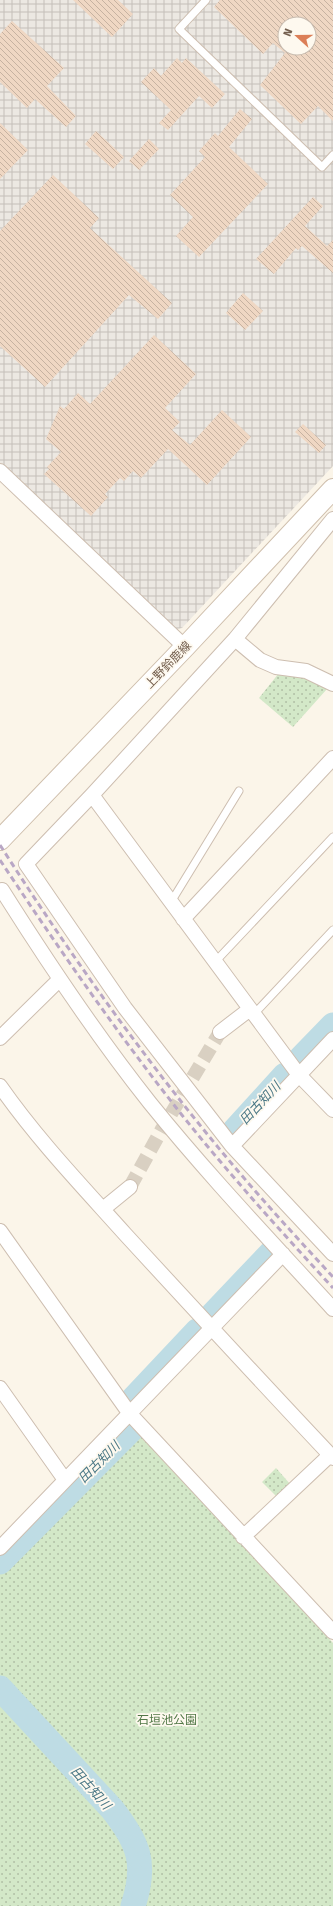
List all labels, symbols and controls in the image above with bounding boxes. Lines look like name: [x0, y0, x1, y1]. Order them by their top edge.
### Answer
north arrow: [277, 16, 317, 56]
text: N: [281, 27, 296, 38]
street label: 上野鈴鹿線: [142, 639, 194, 691]
water label: 田古知川: [237, 1077, 285, 1127]
water label: 田古知川: [75, 1437, 124, 1486]
park label: 石垣池公園: [137, 1713, 197, 1727]
water label: 田古知川: [68, 1764, 115, 1814]

